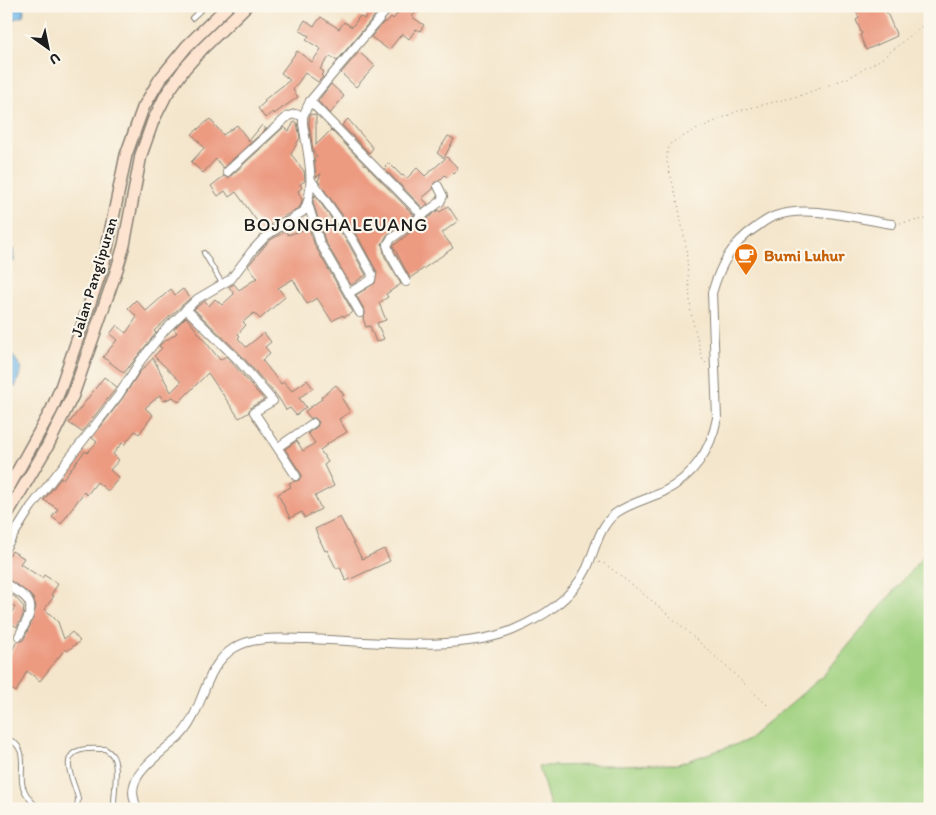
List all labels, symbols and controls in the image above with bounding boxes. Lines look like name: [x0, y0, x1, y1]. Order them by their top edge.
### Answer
north arrow: [22, 22, 72, 72]
text: U: [46, 49, 63, 68]
district label: BOJONGHALEUANG: [244, 213, 428, 236]
street label: Jalan Panglipuran: [67, 214, 121, 339]
cafe icon: Bumi Luhur: [733, 242, 759, 276]
place label: Bumi Luhur: [764, 246, 845, 265]

